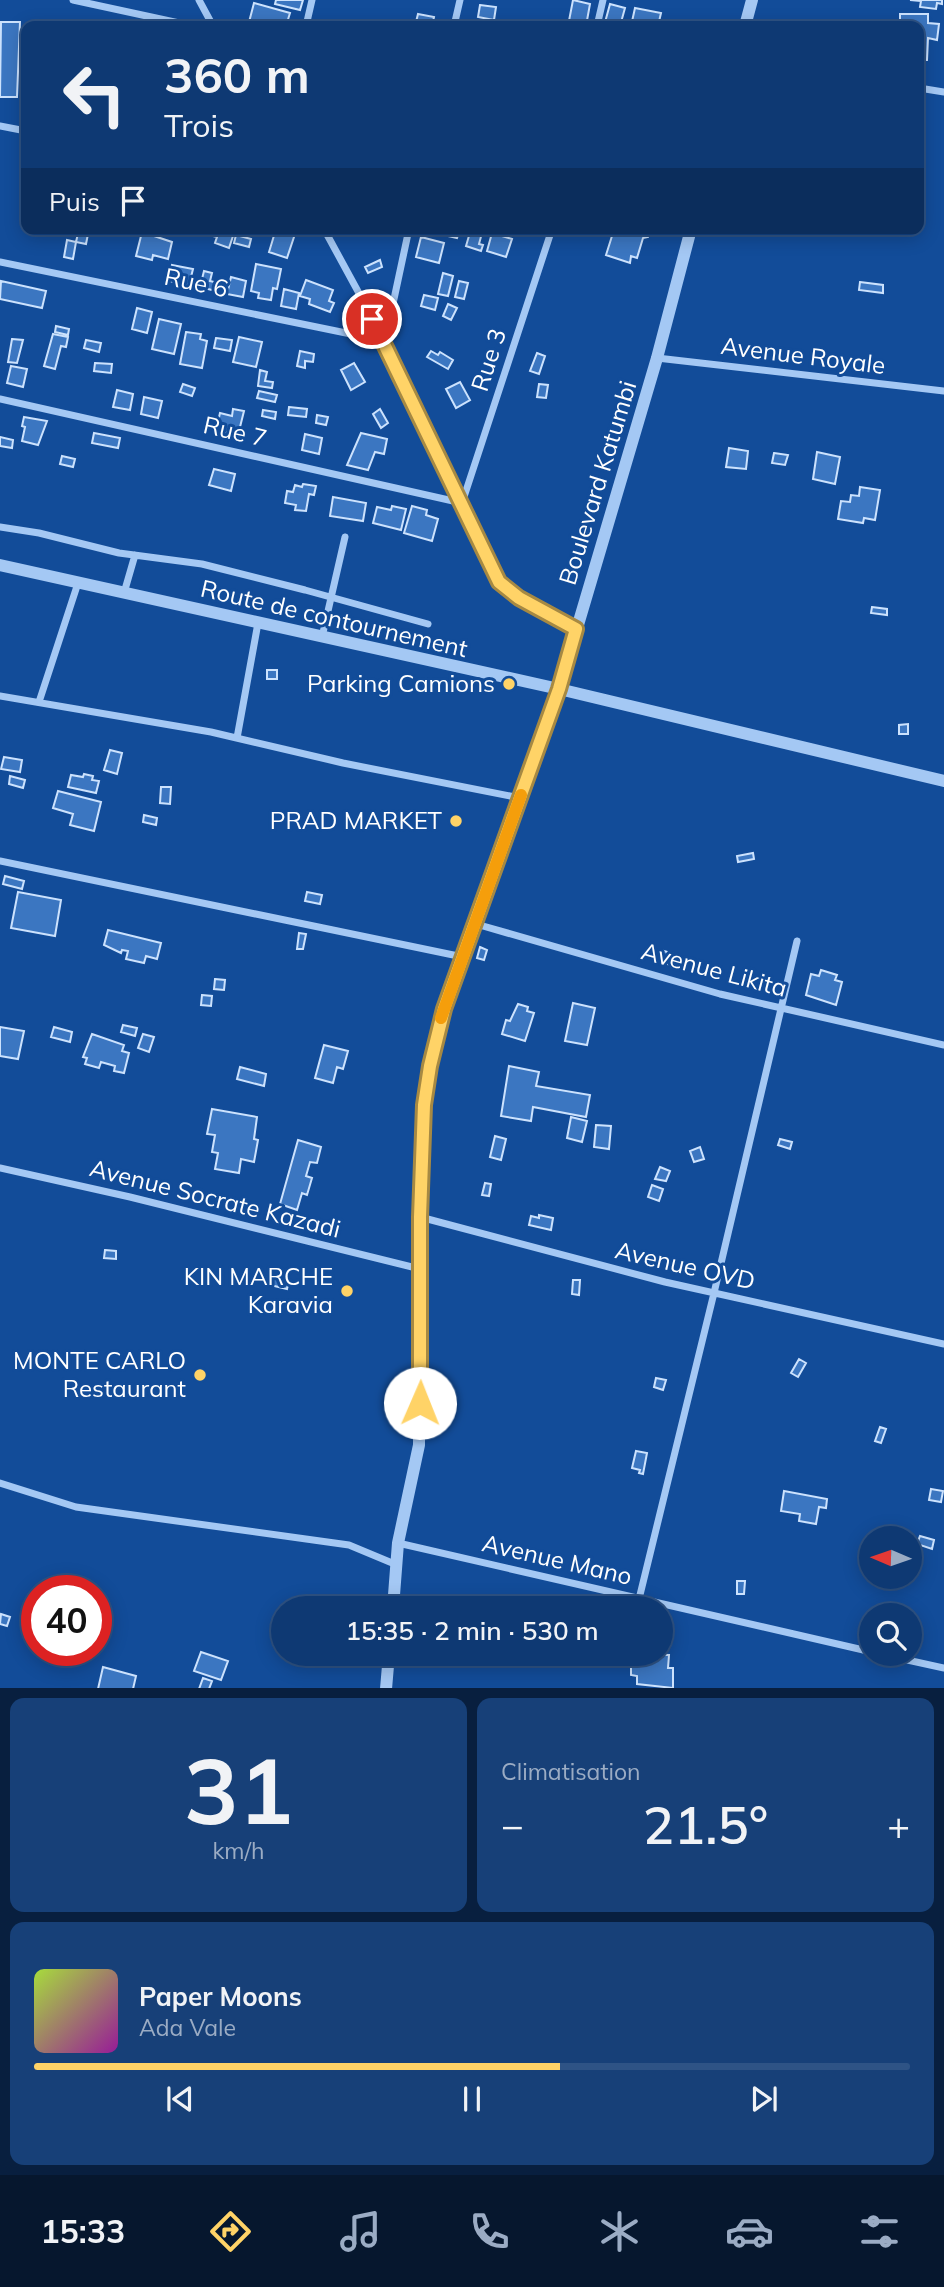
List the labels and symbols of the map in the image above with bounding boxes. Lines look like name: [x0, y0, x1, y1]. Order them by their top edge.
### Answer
street label: Rue 6: [162, 261, 231, 303]
pin: [342, 289, 402, 349]
street label: Rue 3: [464, 325, 512, 395]
street label: Avenue Royale: [719, 330, 887, 380]
street label: Boulevard Katumbi: [552, 377, 642, 588]
street label: Rue 7: [201, 409, 270, 453]
street label: Route de contournement: [198, 573, 471, 663]
place label: Parking Camions: [307, 668, 495, 698]
marker: Parking Camions: [501, 676, 517, 692]
place label: PRAD MARKET: [270, 805, 442, 835]
marker: PRAD MARKET: [448, 813, 464, 829]
street label: Avenue Likita: [638, 935, 790, 1003]
street label: Avenue Socrate Kazadi: [87, 1152, 344, 1244]
street label: Avenue OVD: [612, 1234, 758, 1296]
place label: KIN MARCHE Karavia: [184, 1261, 333, 1319]
marker: KIN MARCHE Karavia: [339, 1283, 355, 1299]
place label: MONTE CARLO Restaurant: [13, 1345, 186, 1403]
position arrow: [383, 1366, 457, 1440]
marker: MONTE CARLO Restaurant: [192, 1367, 208, 1383]
north arrow: [859, 1526, 922, 1589]
street label: Avenue Mano: [479, 1527, 635, 1591]
speed limit sign: 40: [21, 1575, 112, 1666]

